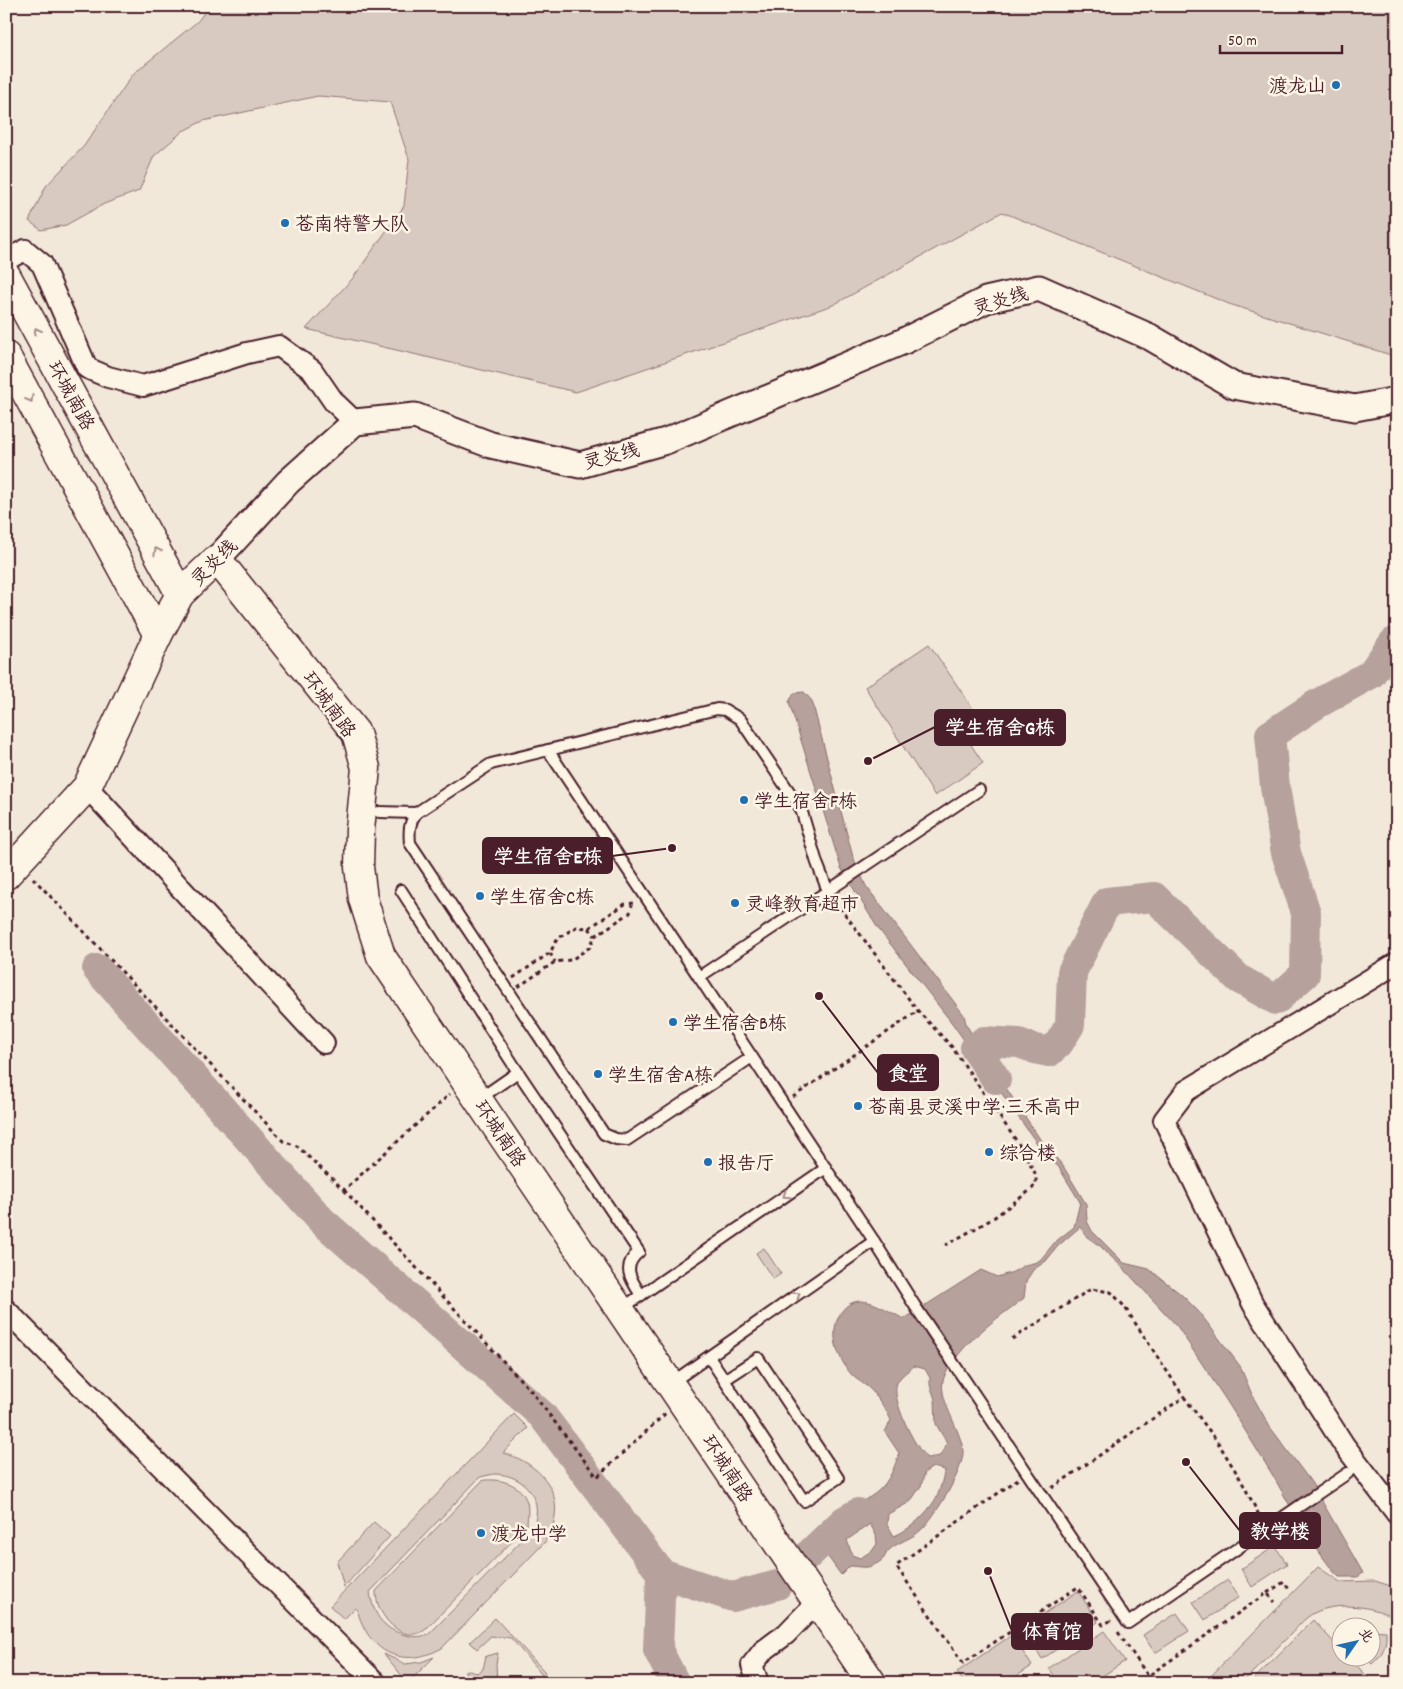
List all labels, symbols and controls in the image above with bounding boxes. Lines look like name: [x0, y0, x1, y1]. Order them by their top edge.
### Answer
scale bar: [1220, 22, 1343, 54]
text: 50 m: [1228, 31, 1257, 53]
place label: 渡龙山: [1269, 75, 1326, 102]
marker: 渡龙山: [1330, 79, 1342, 91]
place label: 苍南特警大队: [295, 213, 409, 240]
marker: 苍南特警大队: [279, 217, 291, 229]
street label: 灵炎线: [970, 282, 1032, 325]
one-way arrow: [33, 328, 43, 337]
street label: 环城南路: [39, 357, 99, 436]
one-way arrow: [23, 394, 33, 403]
street label: 灵炎线: [581, 438, 643, 478]
street label: 灵炎线: [186, 535, 245, 594]
one-way arrow: [153, 547, 163, 556]
street label: 环城南路: [294, 667, 360, 745]
callout: 学生宿舍G栋: [935, 710, 1065, 745]
text: 学生宿舍G栋: [945, 716, 1055, 744]
place label: 学生宿舍F栋: [754, 790, 857, 817]
marker: 学生宿舍F栋: [738, 794, 750, 806]
callout: 学生宿舍E栋: [483, 838, 612, 873]
text: 学生宿舍E栋: [493, 845, 603, 873]
place label: 学生宿舍C栋: [490, 886, 594, 913]
marker: 学生宿舍C栋: [474, 890, 486, 902]
place label: 灵峰教育超市: [745, 893, 859, 920]
marker: 灵峰教育超市: [729, 897, 741, 909]
place label: 学生宿舍B栋: [683, 1012, 787, 1039]
marker: 学生宿舍B栋: [667, 1016, 679, 1028]
callout: 食堂: [878, 1055, 938, 1090]
text: 食堂: [888, 1062, 928, 1090]
place label: 学生宿舍A栋: [608, 1064, 713, 1091]
marker: 学生宿舍A栋: [592, 1068, 604, 1080]
street label: 环城南路: [466, 1096, 531, 1174]
place label: 苍南县灵溪中学·三禾高中: [868, 1096, 1081, 1123]
marker: 苍南县灵溪中学·三禾高中: [852, 1100, 864, 1112]
place label: 综合楼: [999, 1142, 1056, 1169]
marker: 综合楼: [983, 1146, 995, 1158]
place label: 报告厅: [718, 1152, 775, 1179]
marker: 报告厅: [702, 1156, 714, 1168]
one-way arrow: [782, 1189, 791, 1198]
one-way arrow: [791, 1292, 801, 1301]
street label: 环城南路: [693, 1431, 757, 1509]
callout: 教学楼: [1240, 1513, 1320, 1548]
text: 教学楼: [1250, 1520, 1310, 1548]
place label: 渡龙中学: [491, 1523, 567, 1550]
marker: 渡龙中学: [475, 1527, 487, 1539]
callout: 体育馆: [1012, 1614, 1092, 1649]
north arrow: [1330, 1616, 1380, 1666]
text: 体育馆: [1022, 1620, 1082, 1648]
text: 北: [1353, 1624, 1377, 1647]

